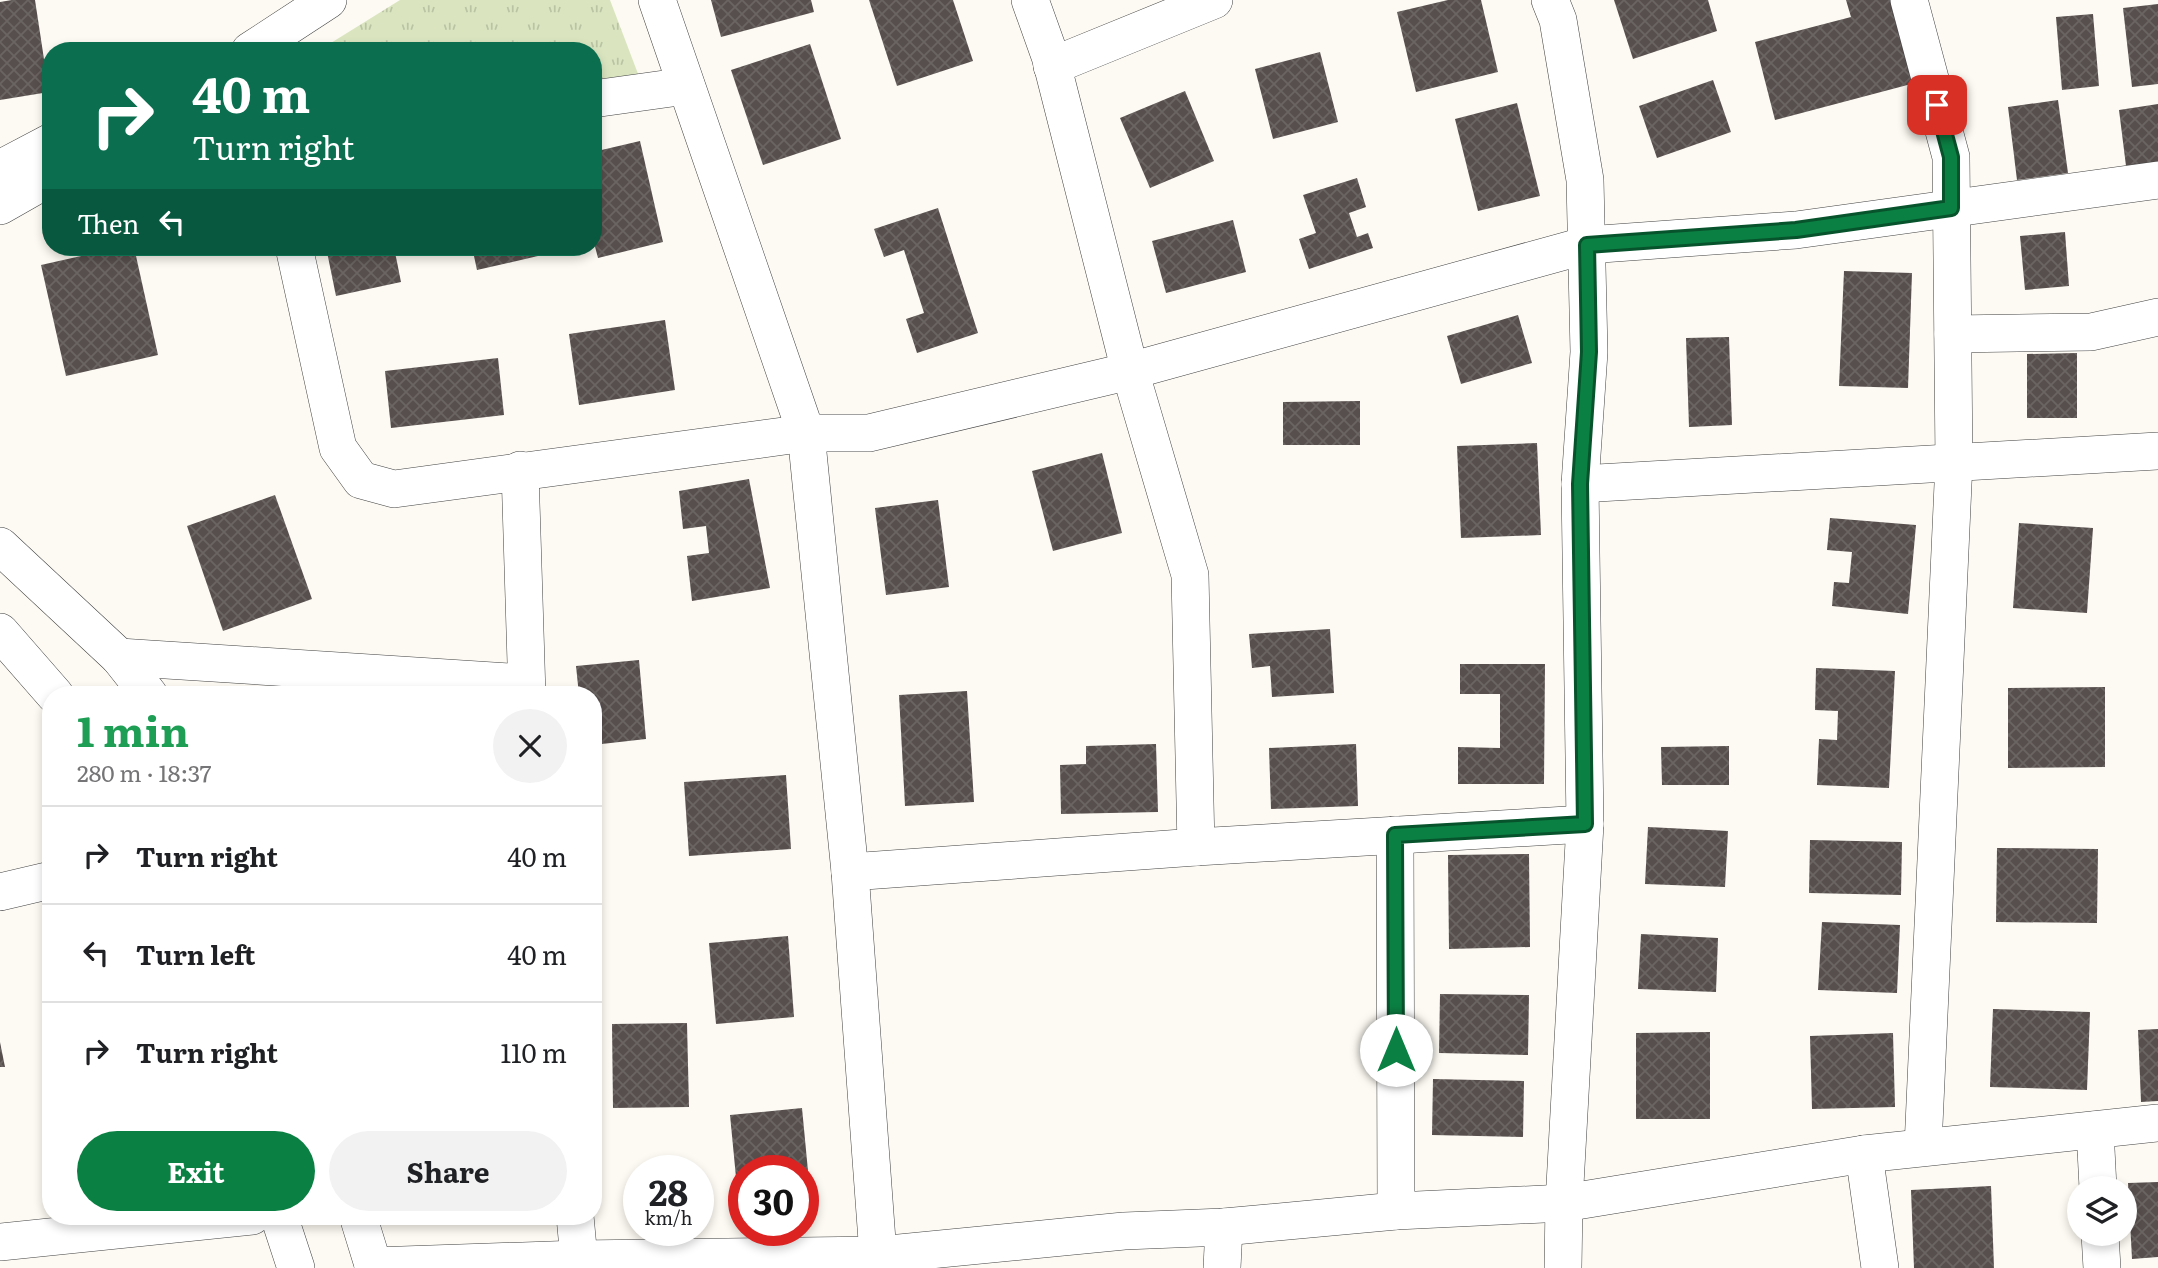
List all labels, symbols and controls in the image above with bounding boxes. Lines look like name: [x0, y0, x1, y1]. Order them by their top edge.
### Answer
text: 40 m: [192, 55, 310, 128]
icon: right: [77, 70, 168, 161]
pin: [1907, 75, 1967, 135]
icon: arrive: [1918, 86, 1956, 124]
text: Turn right: [192, 122, 354, 170]
text: Then: [77, 203, 139, 242]
icon: left: [153, 203, 191, 241]
text: 1 min: [77, 698, 189, 760]
button: close: [493, 709, 567, 783]
text: 280 m · 18:37: [77, 755, 211, 789]
icon: right: [77, 836, 115, 874]
text: Turn right: [136, 836, 278, 875]
text: 40 m: [507, 836, 567, 875]
icon: left: [77, 934, 115, 972]
text: Turn left: [136, 934, 255, 973]
text: 40 m: [507, 934, 567, 973]
position arrow: [1359, 1013, 1433, 1087]
icon: right: [77, 1032, 115, 1070]
text: Turn right: [136, 1032, 278, 1071]
text: 110 m: [500, 1032, 567, 1071]
button: Exit: [77, 1131, 315, 1211]
button: Share: [329, 1131, 567, 1211]
speed limit sign: 30: [728, 1155, 819, 1246]
text: 28: [649, 1165, 688, 1217]
map controls: [2067, 1176, 2137, 1246]
button: layers: [2067, 1176, 2137, 1246]
text: km/h: [645, 1204, 692, 1231]

